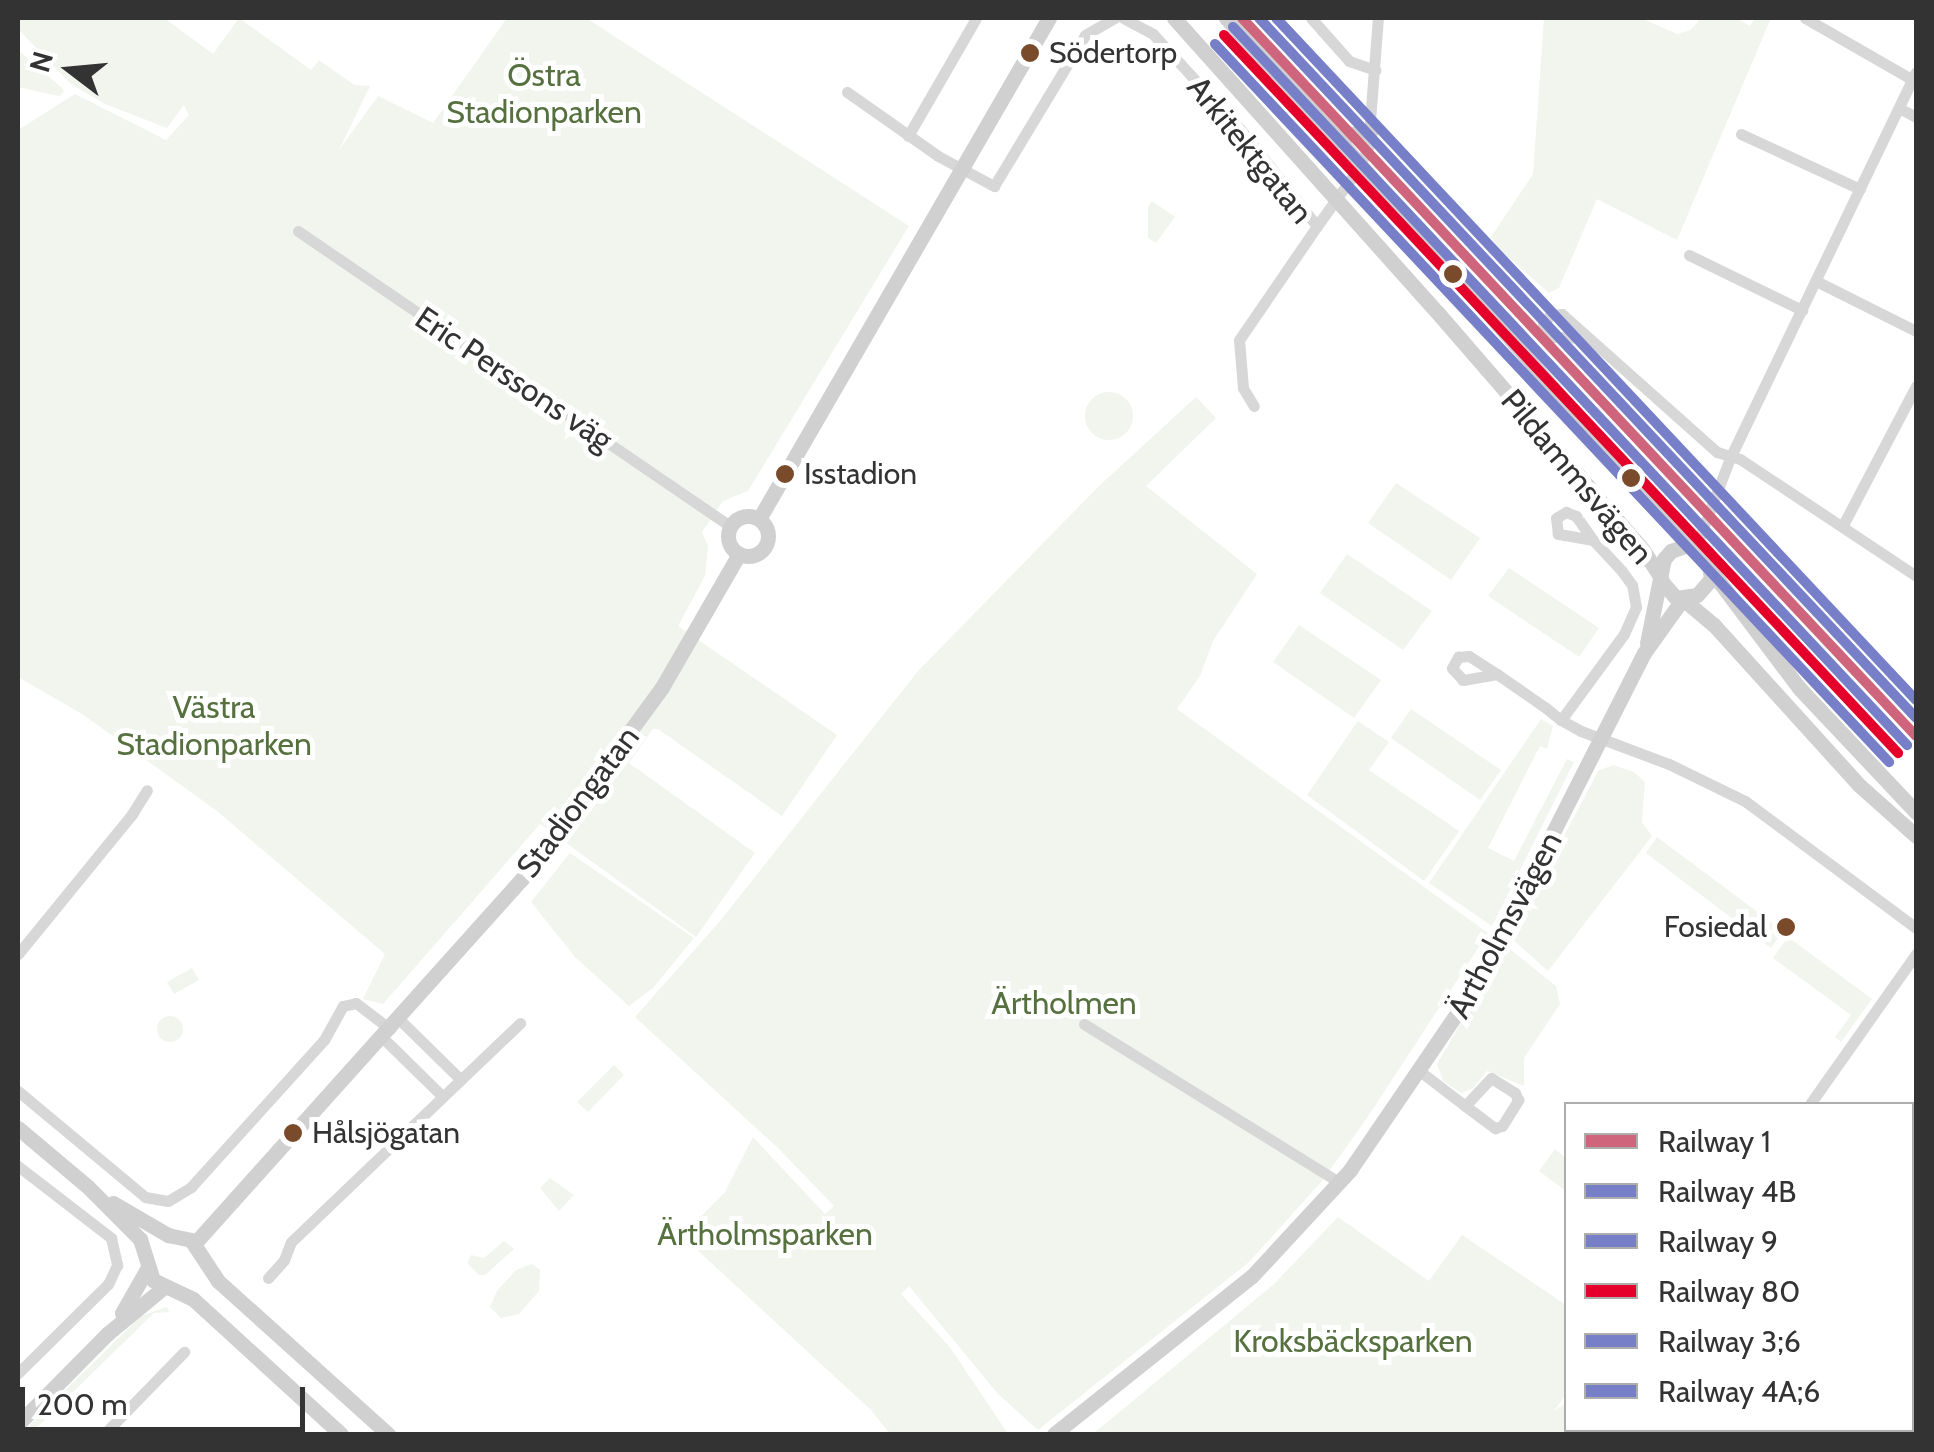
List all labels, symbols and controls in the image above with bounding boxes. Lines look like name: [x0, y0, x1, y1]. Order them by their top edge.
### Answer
north arrow: [20, 20, 120, 120]
place label: Södertorp: [1049, 35, 1177, 71]
marker: Södertorp: [1020, 43, 1040, 63]
text: N: [22, 48, 60, 76]
park label: Östra Stadionparken: [446, 57, 642, 132]
street label: Arkitektgatan: [1179, 69, 1321, 231]
unlabelled marker: [1443, 264, 1463, 284]
street label: Eric Perssons väg: [408, 299, 620, 459]
street label: Pildammsvägen: [1493, 382, 1661, 572]
place label: Isstadion: [804, 456, 917, 492]
marker: Isstadion: [775, 464, 795, 484]
unlabelled marker: [1621, 468, 1641, 488]
park label: Västra Stadionparken: [116, 689, 312, 764]
street label: Stadiongatan: [509, 719, 647, 885]
street label: Ärtholmsvägen: [1440, 825, 1570, 1025]
place label: Fosiedal: [1664, 909, 1767, 945]
marker: Fosiedal: [1776, 917, 1796, 937]
park label: Ärtholmen: [991, 984, 1137, 1022]
legend: [1564, 1102, 1914, 1432]
place label: Hålsjögatan: [312, 1115, 460, 1151]
marker: Hålsjögatan: [283, 1123, 303, 1143]
text: Railway 1: [1658, 1123, 1771, 1160]
text: Railway 4B: [1658, 1173, 1796, 1210]
park label: Ärtholmsparken: [657, 1215, 873, 1253]
text: Railway 9: [1658, 1223, 1778, 1260]
text: Railway 80: [1658, 1273, 1800, 1310]
park label: Kroksbäcksparken: [1233, 1322, 1473, 1360]
text: Railway 3;6: [1658, 1323, 1801, 1360]
scale bar: [25, 1367, 310, 1429]
text: Railway 4A;6: [1658, 1373, 1820, 1410]
text: 200 m: [37, 1386, 128, 1423]

